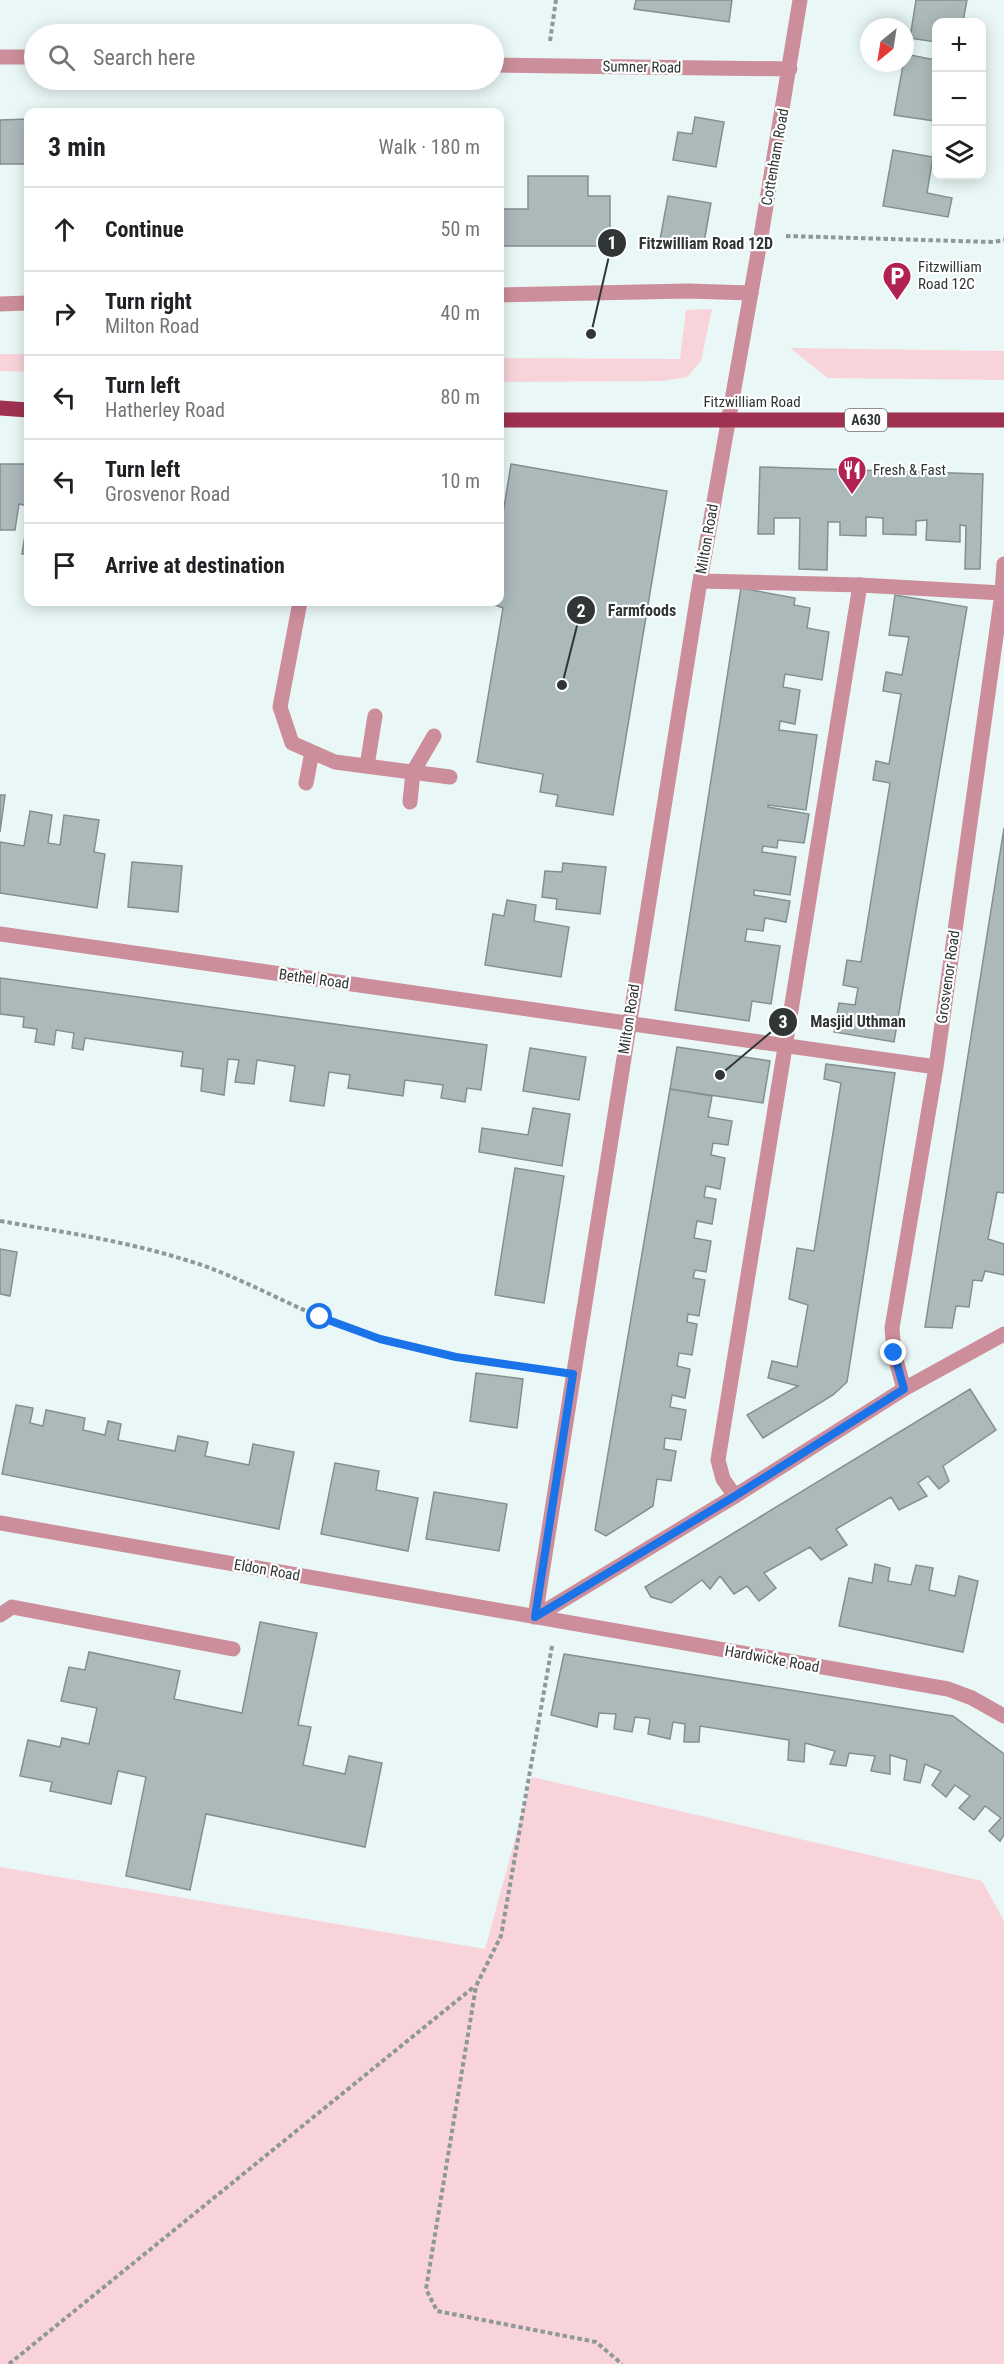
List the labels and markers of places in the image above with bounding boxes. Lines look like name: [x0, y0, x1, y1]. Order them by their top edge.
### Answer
callout: Fitzwilliam Road 12D: [597, 226, 785, 260]
place label: Fitzwilliam Road 12C: [918, 258, 982, 293]
parking icon: Fitzwilliam Road 12C: [881, 260, 913, 302]
restaurant icon: Fresh & Fast: [836, 454, 868, 496]
place label: Fresh & Fast: [873, 461, 946, 479]
callout: Farmfoods: [566, 593, 689, 627]
callout: Masjid Uthman: [768, 1005, 918, 1039]

